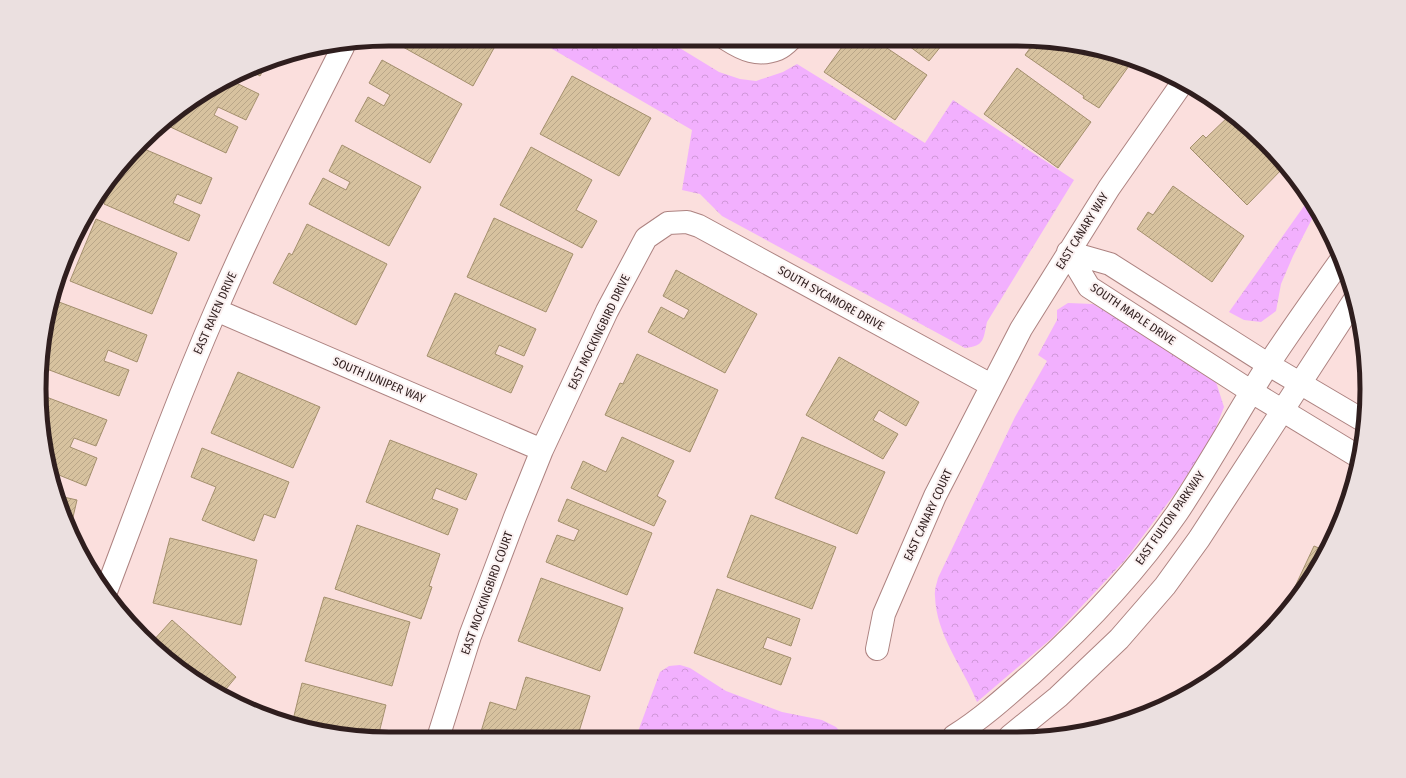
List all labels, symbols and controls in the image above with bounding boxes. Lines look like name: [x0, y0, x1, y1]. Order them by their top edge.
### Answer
street label: EAST CANARY WAY: [1053, 190, 1111, 272]
street label: SOUTH SYCAMORE DRIVE: [775, 263, 887, 333]
street label: EAST RAVEN DRIVE: [191, 269, 240, 356]
street label: EAST MOCKINGBIRD DRIVE: [565, 272, 633, 392]
street label: SOUTH MAPLE DRIVE: [1088, 280, 1178, 348]
street label: SOUTH JUNIPER WAY: [331, 354, 427, 406]
street label: EAST CANARY COURT: [901, 467, 956, 563]
street label: EAST FULTON PARKWAY: [1132, 469, 1208, 567]
street label: EAST MOCKINGBIRD COURT: [458, 529, 516, 656]

